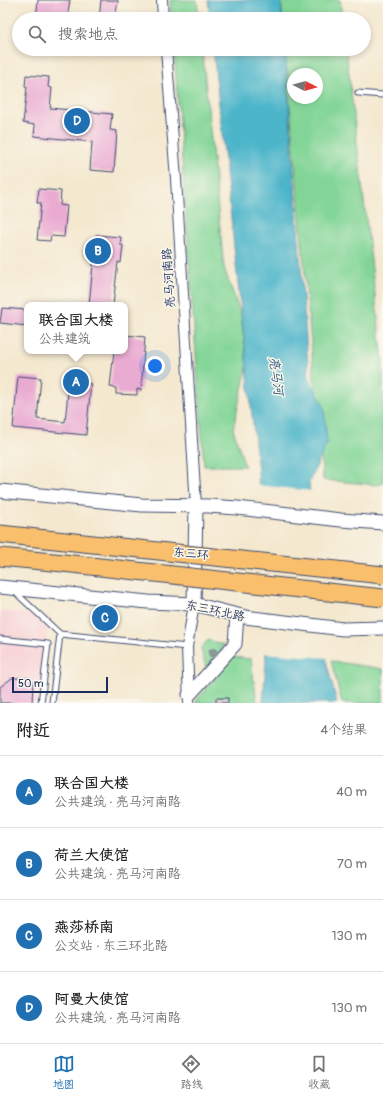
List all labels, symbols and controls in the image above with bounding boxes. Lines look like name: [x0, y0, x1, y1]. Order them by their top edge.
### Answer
search box: [12, 12, 371, 56]
icon: search: [26, 23, 48, 45]
text: 搜索地点: [58, 25, 118, 44]
north arrow: [287, 68, 323, 104]
pin: D: [64, 106, 90, 136]
pin: B: [85, 236, 111, 266]
street label: 亮马河南路: [159, 248, 179, 308]
popup: [24, 302, 128, 354]
text: 联合国大楼: [38, 311, 114, 330]
text: 公共建筑: [38, 331, 91, 347]
your location: [145, 356, 165, 376]
water label: 亮马河: [265, 356, 287, 398]
pin: A: [63, 367, 89, 397]
street label: 东三环: [172, 545, 210, 563]
street label: 东三环北路: [184, 597, 246, 625]
pin: C: [92, 603, 118, 633]
scale bar: [12, 675, 108, 694]
text: 50 m: [18, 677, 44, 690]
text: 附近: [16, 720, 50, 741]
text: 4个结果: [320, 722, 367, 738]
text: 联合国大楼: [54, 774, 129, 793]
text: A: [25, 784, 33, 800]
text: 40 m: [336, 784, 367, 800]
text: 公共建筑 · 亮马河南路: [54, 794, 181, 810]
text: 荷兰大使馆: [54, 846, 129, 865]
text: B: [25, 856, 33, 872]
text: 70 m: [337, 856, 367, 872]
text: 公共建筑 · 亮马河南路: [54, 866, 181, 882]
text: 燕莎桥南: [54, 918, 114, 937]
text: C: [25, 928, 33, 944]
text: 130 m: [331, 928, 367, 944]
text: 公交站 · 东三环北路: [54, 938, 168, 954]
text: 阿曼大使馆: [54, 990, 129, 1009]
text: D: [25, 1000, 33, 1016]
text: 130 m: [331, 1000, 367, 1016]
text: 公共建筑 · 亮马河南路: [54, 1010, 181, 1026]
tab: 地图: [53, 1053, 75, 1091]
tab: 路线: [180, 1053, 202, 1091]
tab: 收藏: [308, 1053, 330, 1091]

